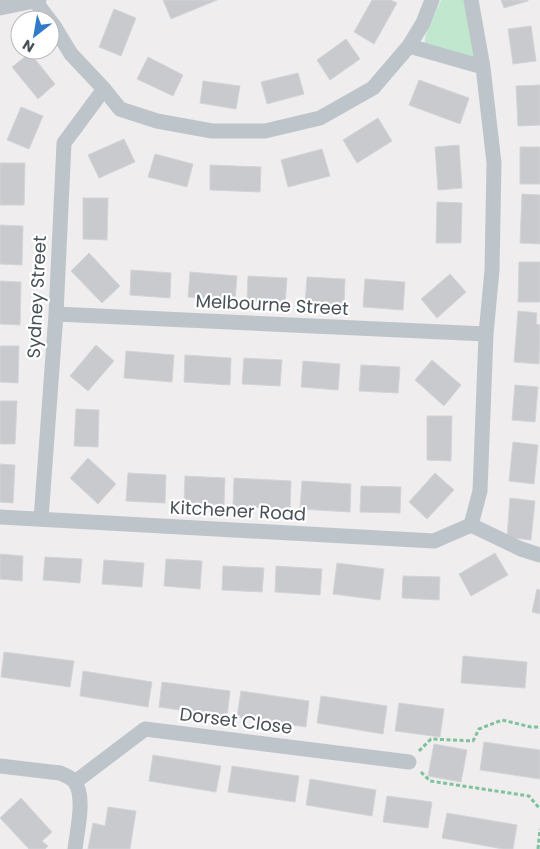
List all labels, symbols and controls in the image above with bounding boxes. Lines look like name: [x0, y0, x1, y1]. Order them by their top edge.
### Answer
north arrow: [10, 10, 60, 60]
text: N: [19, 35, 38, 57]
street label: Sydney Street: [21, 235, 52, 359]
street label: Melbourne Street: [195, 288, 349, 321]
street label: Kitchener Road: [169, 494, 307, 527]
street label: Dorset Close: [178, 701, 294, 740]

